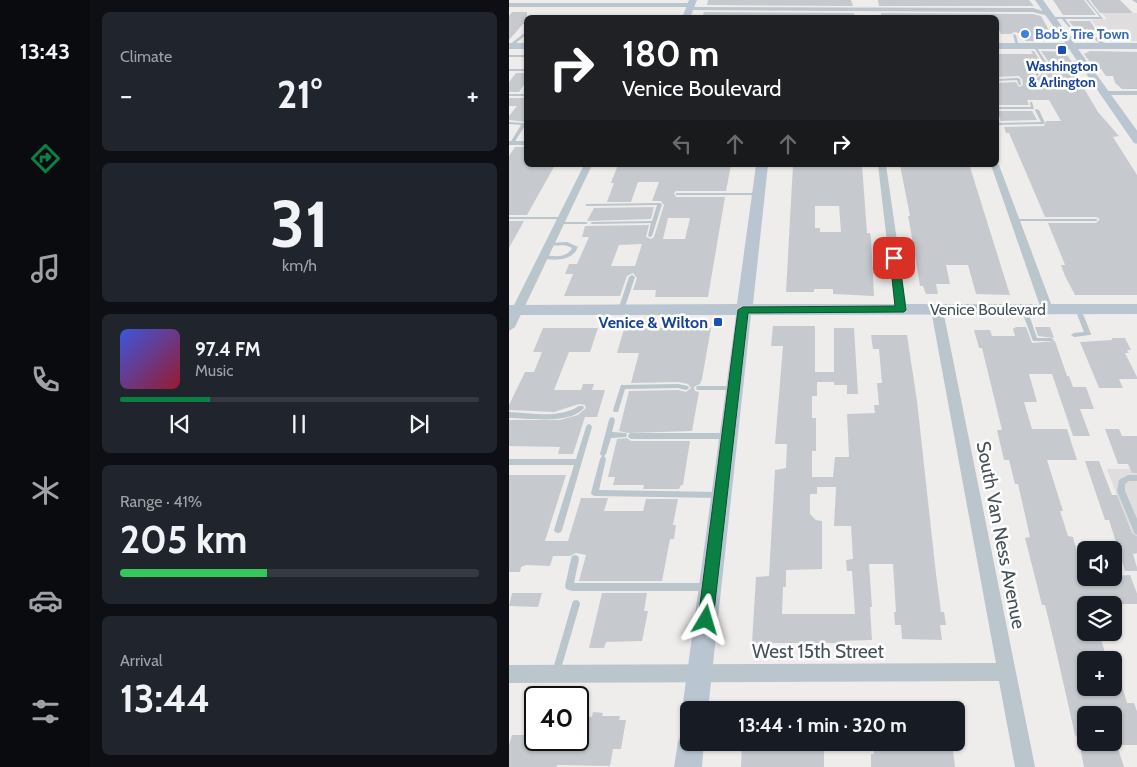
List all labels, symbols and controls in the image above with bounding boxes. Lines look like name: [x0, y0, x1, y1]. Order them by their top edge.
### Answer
place label: Bob's Tire Town: [1035, 25, 1129, 43]
marker: Bob's Tire Town: [1019, 28, 1031, 40]
text: 180 m: [622, 32, 719, 75]
icon: right: [539, 35, 604, 100]
text: 13:43: [20, 38, 70, 65]
marker: Washington & Arlington: [1056, 44, 1068, 56]
text: Climate: [120, 47, 172, 66]
place label: Washington & Arlington: [1026, 57, 1098, 91]
text: 21°: [277, 71, 322, 118]
text: Venice Boulevard: [622, 75, 782, 102]
text: −: [120, 78, 132, 112]
text: +: [467, 78, 479, 112]
icon: left: [668, 130, 696, 158]
icon: ahead: [721, 130, 749, 158]
icon: ahead: [774, 130, 802, 158]
icon: right: [827, 130, 855, 158]
icon: directions: [28, 141, 63, 176]
text: 31: [270, 184, 329, 263]
pin: [873, 237, 915, 279]
icon: arrive: [880, 244, 908, 272]
icon: music: [28, 251, 63, 286]
text: km/h: [282, 256, 317, 275]
street label: Venice Boulevard: [930, 300, 1046, 319]
place label: Venice & Wilton: [599, 313, 708, 332]
marker: Venice & Wilton: [712, 316, 724, 328]
text: 97.4 FM: [195, 338, 261, 361]
text: Music: [195, 361, 233, 380]
icon: phone: [28, 362, 63, 397]
icon: previous: [166, 410, 194, 438]
icon: pause: [285, 410, 313, 438]
icon: next: [405, 410, 433, 438]
street label: South Van Ness Avenue: [972, 439, 1031, 631]
icon: climate: [28, 473, 63, 508]
text: Range · 41%: [120, 492, 202, 511]
text: 205 km: [120, 516, 247, 563]
map controls: [1077, 541, 1122, 751]
button: sound: [1077, 541, 1122, 586]
icon: car: [28, 583, 63, 618]
position arrow: [679, 593, 731, 645]
button: layers: [1077, 596, 1122, 641]
street label: West 15th Street: [752, 640, 884, 663]
text: Arrival: [120, 651, 163, 670]
button: +: [1077, 651, 1122, 696]
text: 13:44: [120, 675, 210, 722]
speed limit sign: 40: [524, 686, 589, 751]
icon: filters: [28, 694, 63, 729]
button: −: [1077, 706, 1122, 751]
text: 13:44 · 1 min · 320 m: [738, 714, 907, 737]

